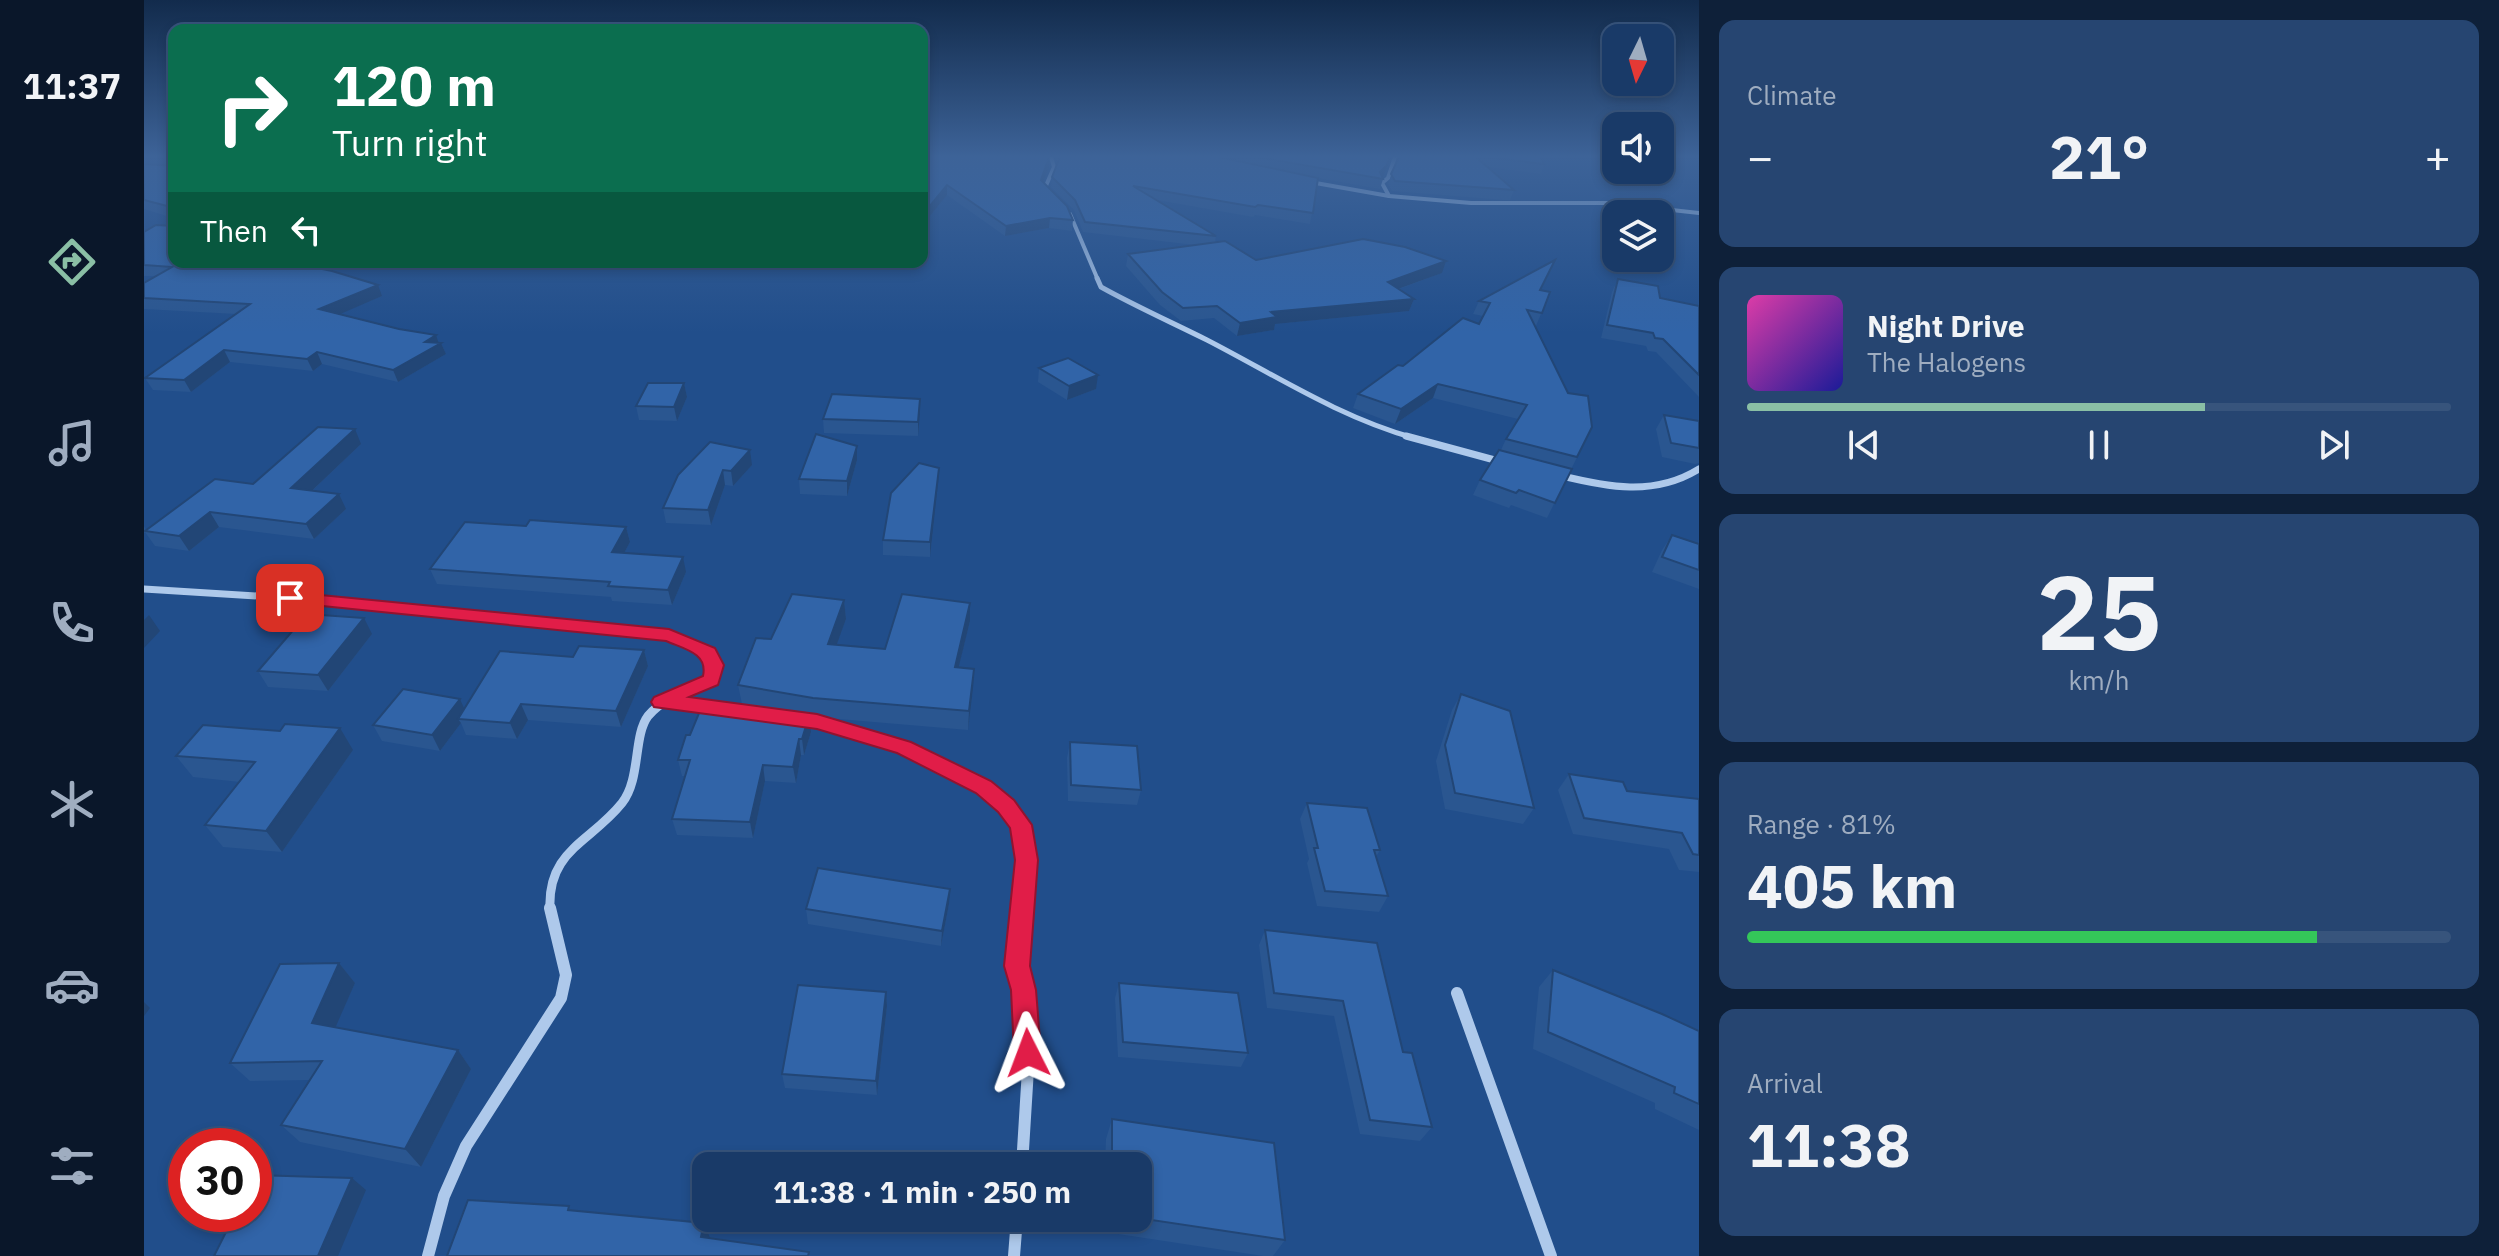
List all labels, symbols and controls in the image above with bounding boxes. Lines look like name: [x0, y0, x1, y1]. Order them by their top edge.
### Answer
north arrow: [1602, 24, 1674, 96]
map controls: [1602, 24, 1674, 272]
text: 120 m: [332, 49, 496, 121]
icon: right: [200, 56, 304, 160]
text: 11:37: [23, 62, 121, 109]
text: Climate: [1747, 78, 1837, 112]
button: sound: [1602, 112, 1674, 184]
text: 21°: [2049, 117, 2149, 196]
text: Turn right: [332, 119, 488, 166]
text: −: [1747, 128, 1773, 185]
text: +: [2425, 128, 2451, 185]
button: layers: [1602, 200, 1674, 272]
icon: left: [284, 208, 328, 252]
text: Then: [200, 211, 268, 250]
icon: directions: [44, 234, 100, 290]
text: Night Drive: [1867, 306, 2025, 345]
text: The Halogens: [1867, 345, 2026, 379]
icon: music: [44, 415, 100, 471]
icon: previous: [1842, 423, 1886, 467]
icon: pause: [2077, 423, 2121, 467]
icon: next: [2312, 423, 2356, 467]
text: 25: [2037, 543, 2161, 679]
pin: [256, 564, 324, 632]
icon: arrive: [268, 576, 312, 620]
icon: phone: [44, 595, 100, 651]
text: km/h: [2068, 663, 2130, 697]
icon: climate: [44, 776, 100, 832]
text: Range · 81%: [1747, 807, 1896, 841]
text: 405 km: [1747, 846, 1957, 925]
icon: car: [44, 957, 100, 1013]
position arrow: [986, 1011, 1070, 1095]
text: Arrival: [1747, 1066, 1823, 1100]
text: 11:38: [1747, 1105, 1911, 1184]
speed limit sign: 30: [168, 1128, 272, 1232]
icon: filters: [44, 1138, 100, 1194]
text: 11:38 · 1 min · 250 m: [773, 1172, 1071, 1211]

